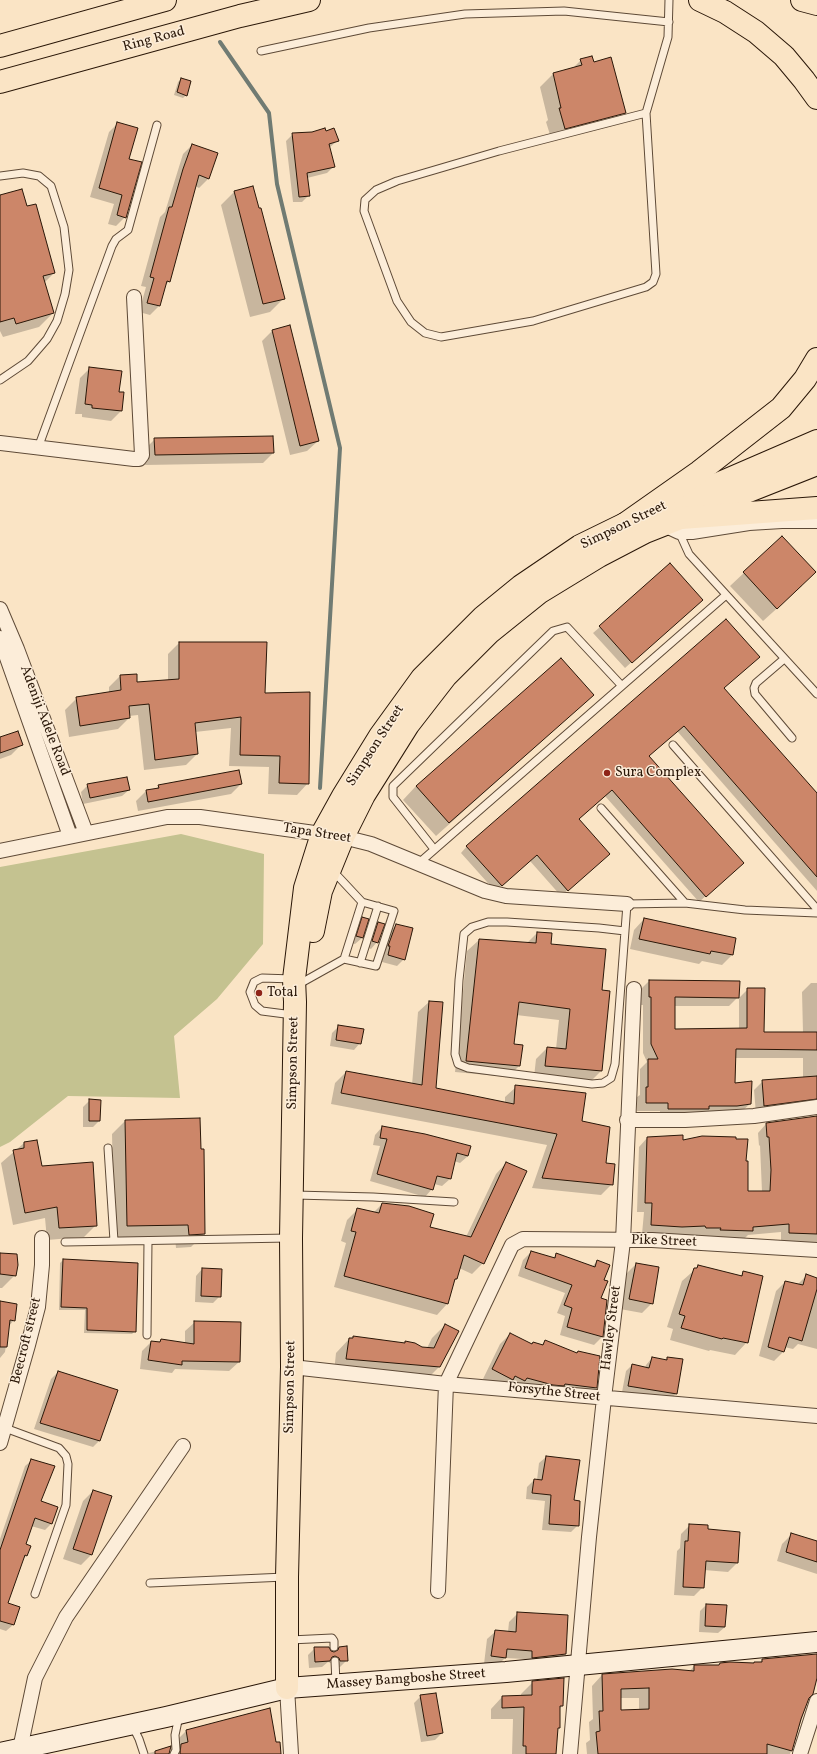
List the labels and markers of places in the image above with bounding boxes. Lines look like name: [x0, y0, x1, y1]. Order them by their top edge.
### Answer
place label: Sura Complex: [615, 765, 701, 781]
marker: Sura Complex: [602, 768, 612, 778]
place label: Total: [267, 985, 298, 1001]
marker: Total: [254, 988, 264, 998]

